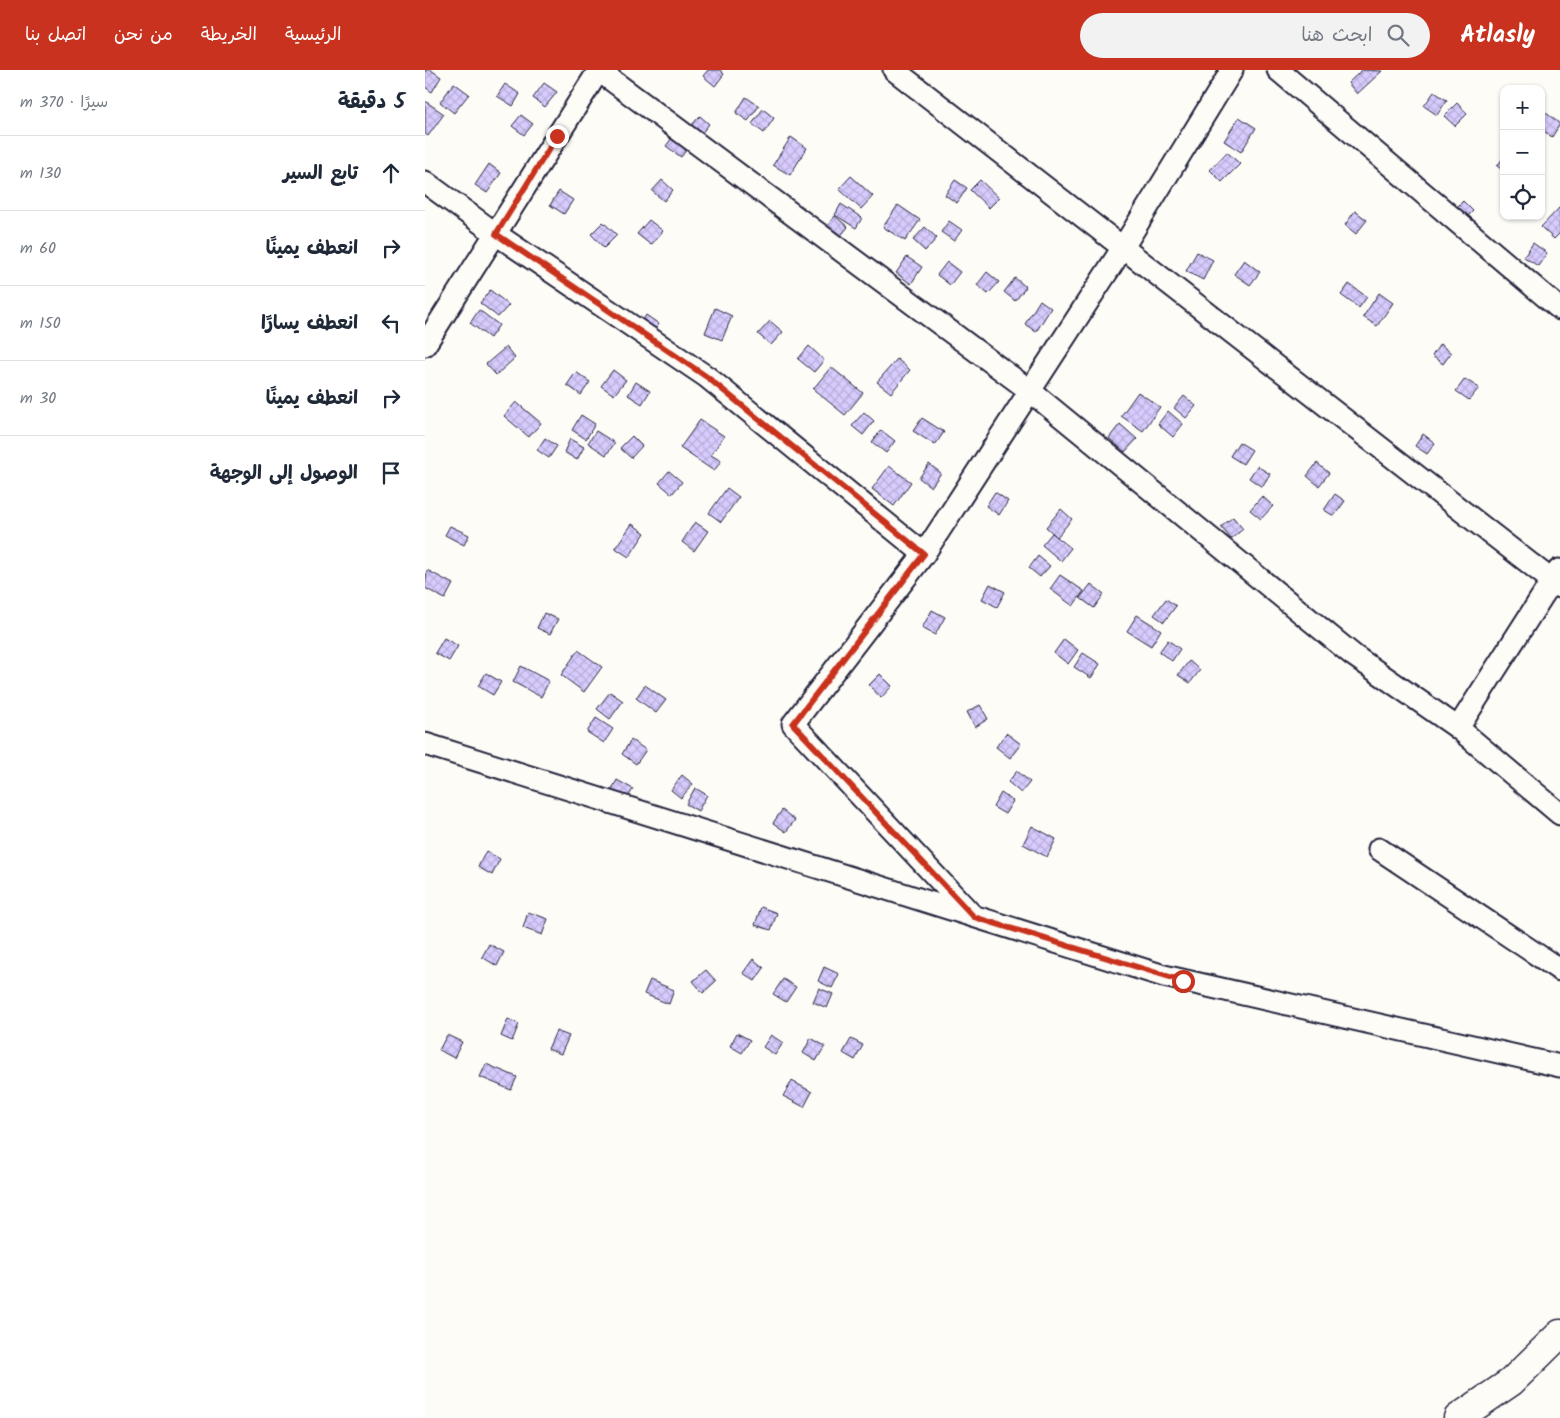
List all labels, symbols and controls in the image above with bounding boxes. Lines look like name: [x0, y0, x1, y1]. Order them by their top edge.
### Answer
search box: [1080, 13, 1430, 58]
text: Atlasly: [1460, 16, 1535, 55]
text: اتصل بنا: [25, 21, 86, 50]
text: من نحن: [114, 21, 173, 50]
text: الخريطة: [201, 21, 257, 50]
text: الرئيسية: [285, 21, 341, 50]
text: ابحث هنا: [1301, 21, 1372, 51]
icon: search: [1384, 21, 1412, 49]
map controls: [1500, 85, 1545, 220]
button: +: [1500, 85, 1545, 130]
text: 5 دقيقة: [338, 86, 405, 119]
text: سيرًا · 370 m: [20, 90, 108, 115]
route end: [546, 125, 569, 148]
button: −: [1500, 130, 1545, 175]
text: تابع السير: [283, 159, 358, 189]
icon: ahead: [377, 159, 405, 187]
text: 130 m: [20, 161, 61, 186]
button: locate: [1500, 175, 1545, 220]
text: انعطف يمينًا: [266, 234, 358, 264]
icon: right: [377, 234, 405, 262]
text: 60 m: [20, 236, 56, 261]
text: انعطف يسارًا: [261, 309, 358, 339]
icon: left: [377, 309, 405, 337]
text: 150 m: [20, 311, 61, 336]
text: انعطف يمينًا: [266, 384, 358, 414]
icon: right: [377, 384, 405, 412]
text: 30 m: [20, 386, 56, 411]
text: الوصول إلى الوجهة: [210, 459, 358, 489]
icon: arrive: [377, 459, 405, 487]
route start: [1172, 970, 1195, 993]

